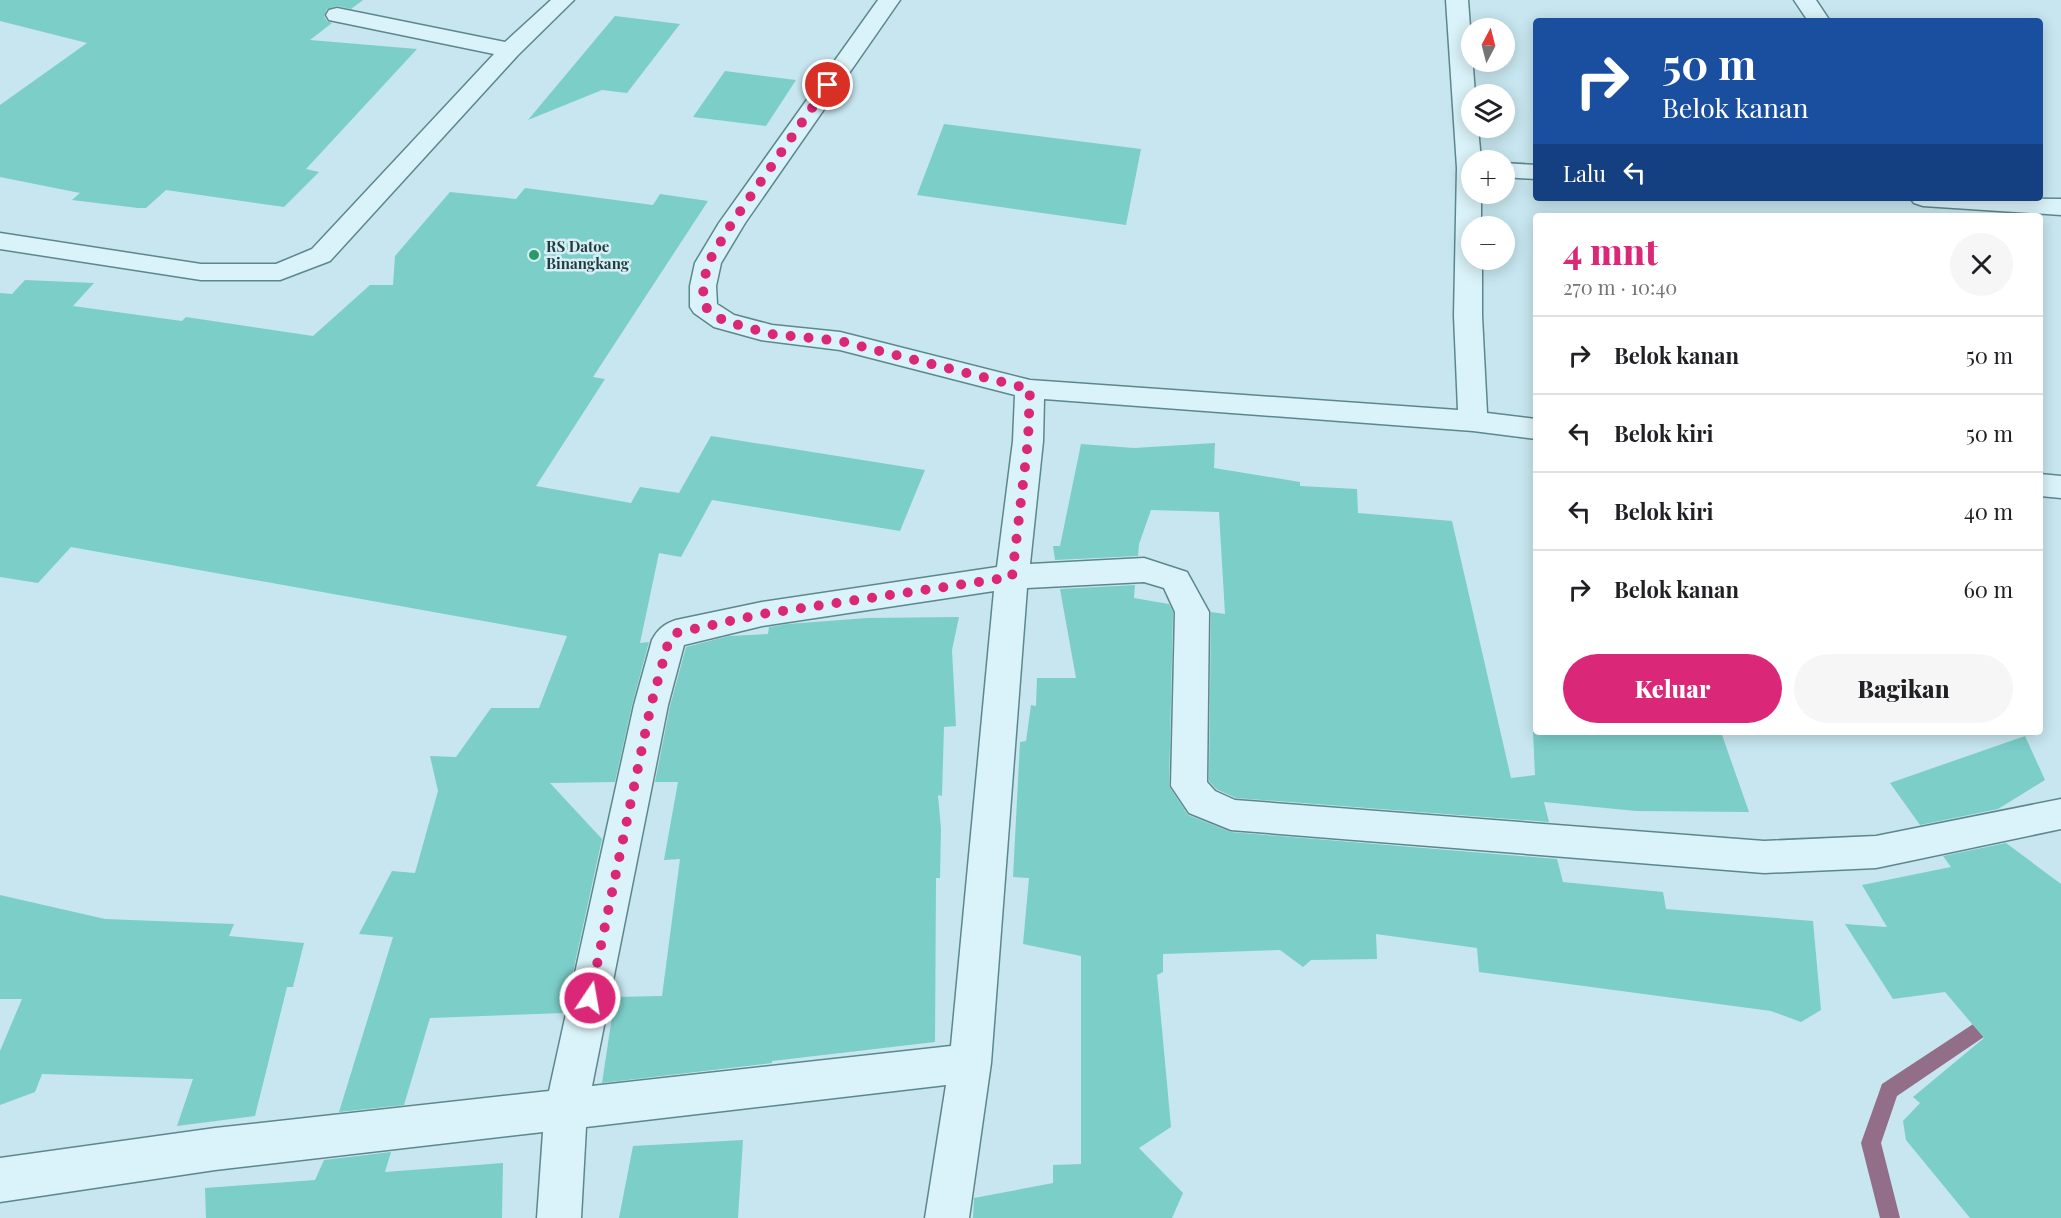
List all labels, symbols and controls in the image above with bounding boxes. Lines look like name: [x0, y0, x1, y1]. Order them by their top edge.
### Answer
north arrow: [1461, 18, 1515, 72]
map controls: [1461, 18, 1515, 270]
text: 50 m: [1662, 35, 1756, 91]
icon: right: [1563, 42, 1641, 120]
pin: [802, 59, 853, 110]
icon: arrive: [811, 68, 844, 101]
button: layers: [1461, 84, 1515, 138]
text: Belok kanan: [1662, 89, 1809, 125]
button: +: [1461, 150, 1515, 204]
icon: left: [1618, 156, 1651, 189]
text: Lalu: [1563, 158, 1606, 188]
button: −: [1461, 216, 1515, 270]
text: 4 mnt: [1563, 226, 1658, 274]
button: close: [1950, 233, 2013, 296]
place label: RS Datoe Binangkang: [546, 236, 630, 273]
marker: RS Datoe Binangkang: [527, 248, 541, 262]
text: 270 m · 10:40: [1563, 273, 1677, 300]
icon: right: [1563, 339, 1596, 372]
text: Belok kanan: [1614, 340, 1739, 370]
text: 50 m: [1966, 340, 2013, 370]
icon: left: [1563, 417, 1596, 450]
text: Belok kiri: [1614, 418, 1713, 448]
text: 50 m: [1966, 418, 2013, 448]
icon: left: [1563, 495, 1596, 528]
text: Belok kiri: [1614, 496, 1713, 526]
text: 40 m: [1964, 496, 2013, 526]
icon: right: [1563, 573, 1596, 606]
text: Belok kanan: [1614, 574, 1739, 604]
text: 60 m: [1963, 574, 2013, 604]
button: Keluar: [1563, 654, 1782, 723]
button: Bagikan: [1794, 654, 2013, 723]
position arrow: [558, 966, 622, 1030]

